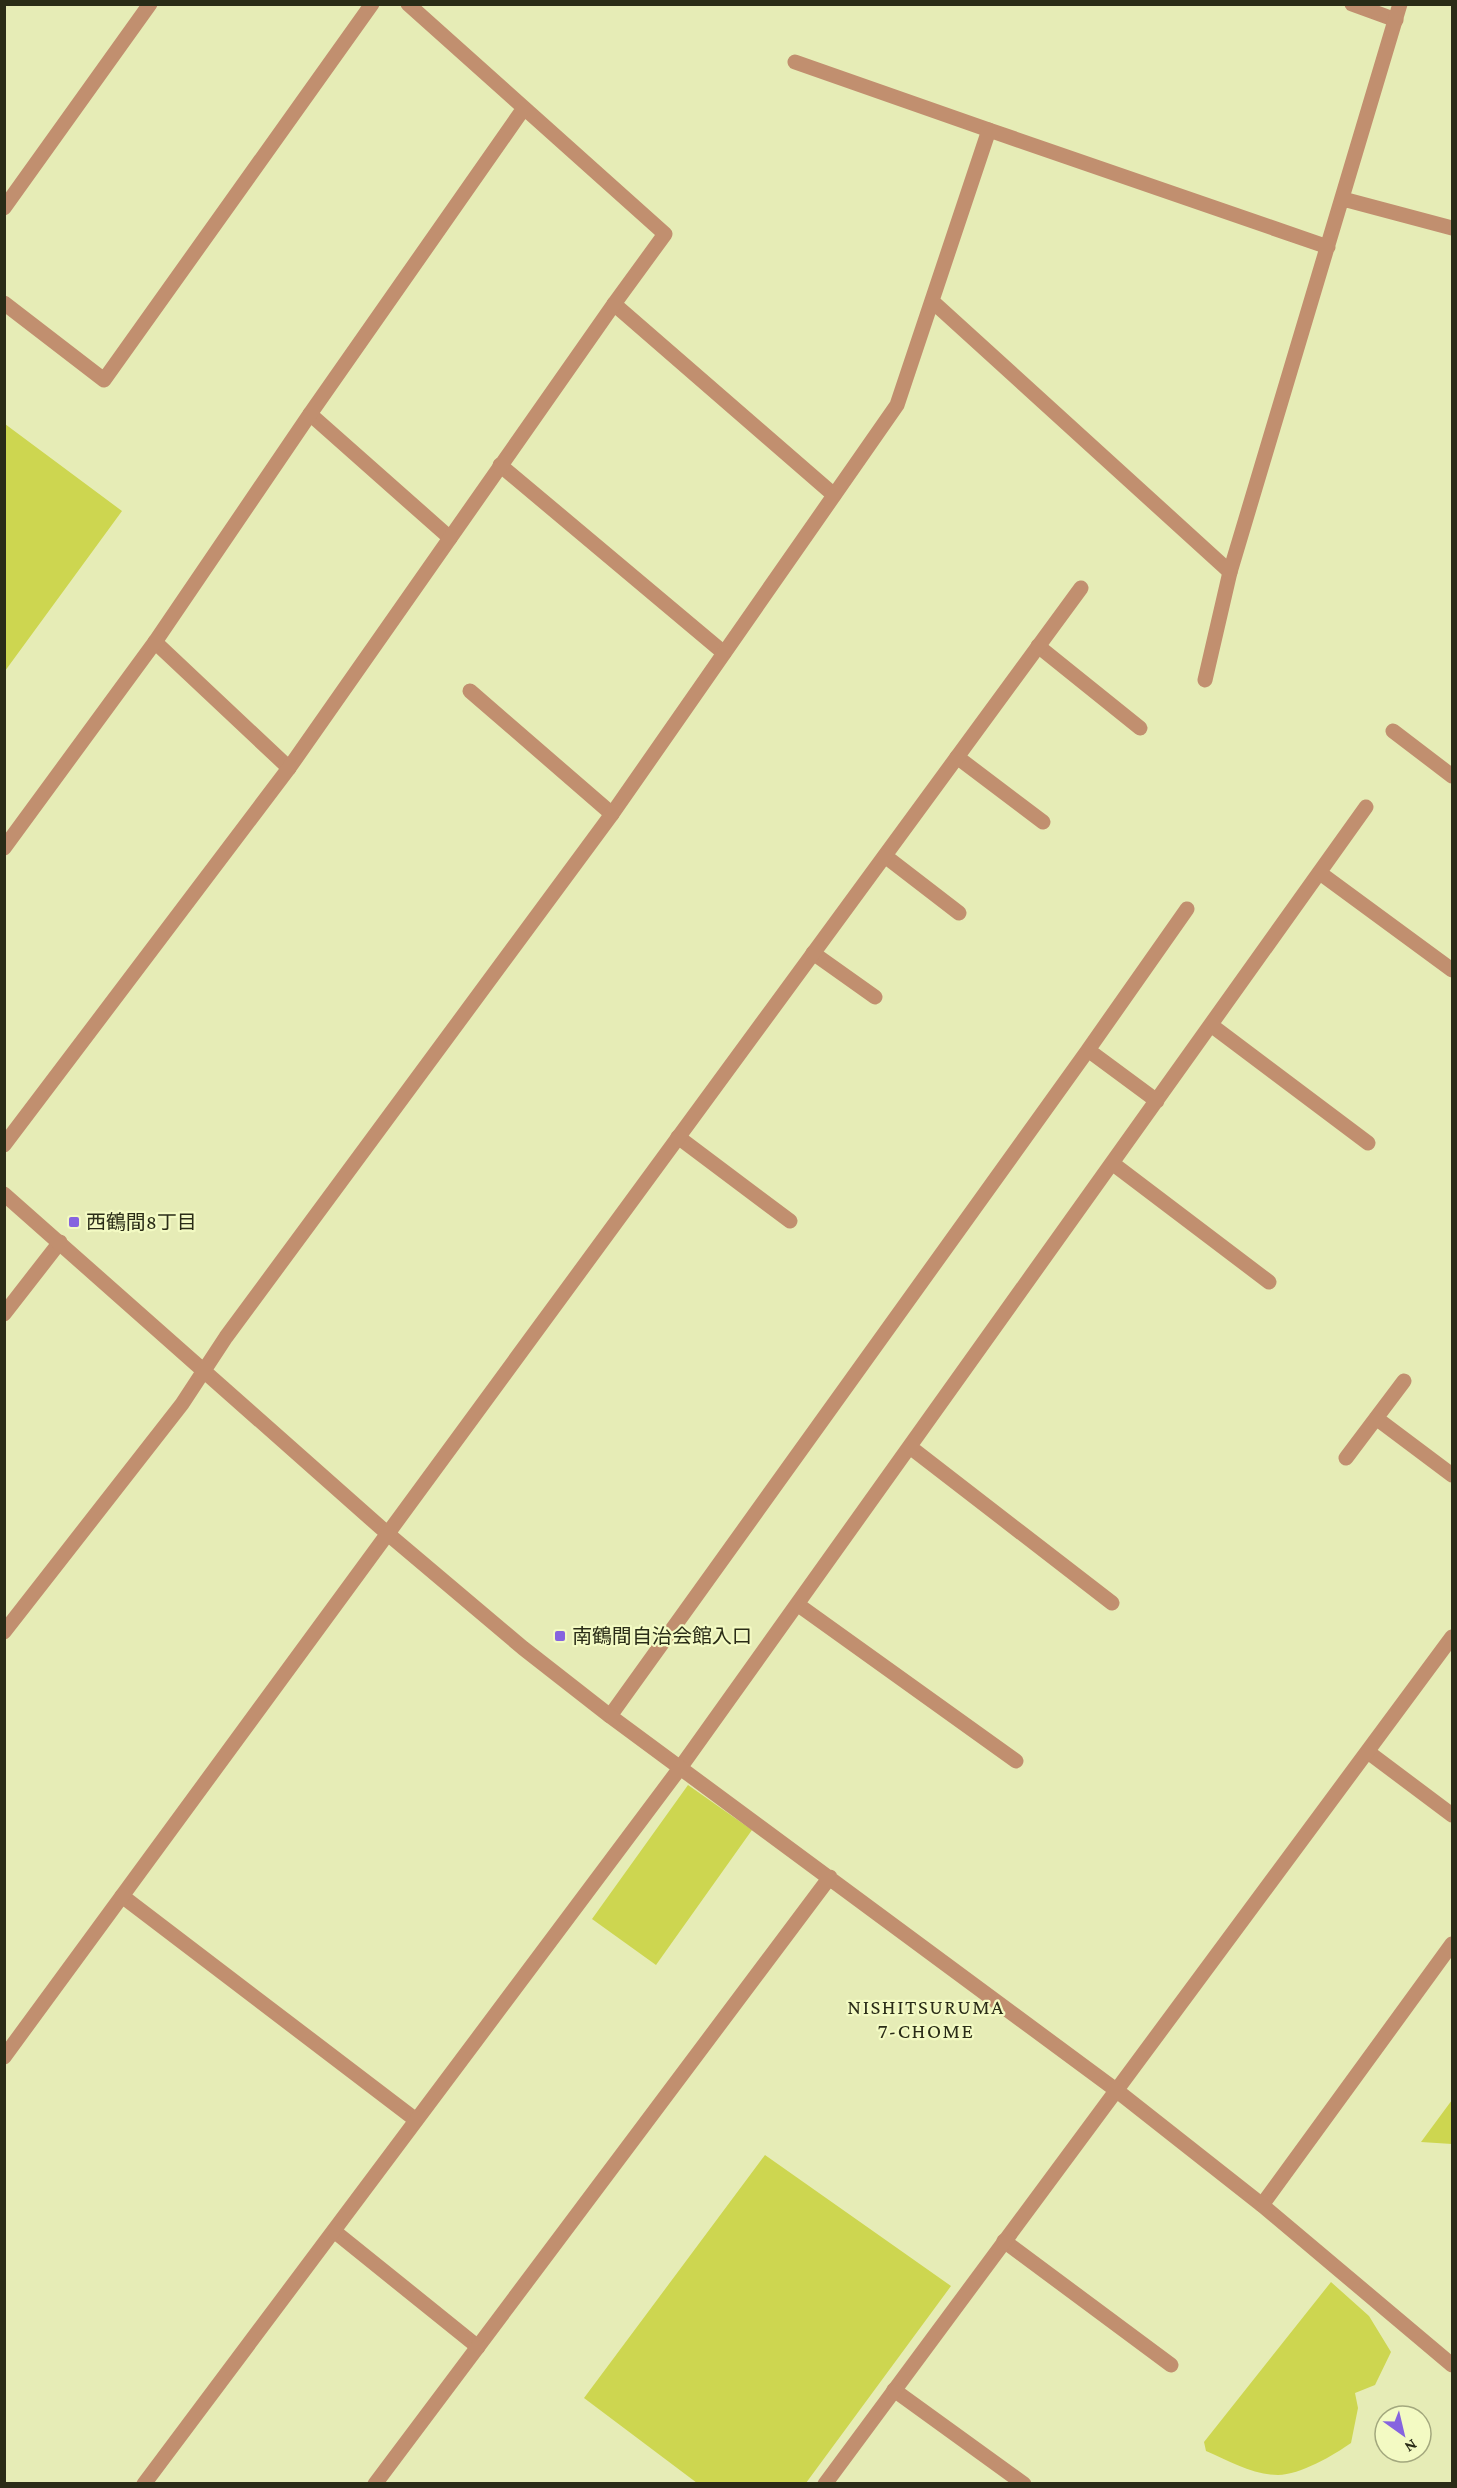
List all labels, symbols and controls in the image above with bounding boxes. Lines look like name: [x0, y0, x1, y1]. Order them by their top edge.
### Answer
place label: 西鶴間8丁目: [86, 1211, 197, 1233]
marker: 西鶴間8丁目: [67, 1215, 81, 1229]
place label: 南鶴間自治会館入口: [572, 1625, 752, 1647]
marker: 南鶴間自治会館入口: [553, 1629, 567, 1643]
district label: NISHITSURUMA 7-CHOME: [847, 1995, 1005, 2043]
north arrow: [1373, 2404, 1433, 2464]
text: N: [1402, 2436, 1420, 2456]

